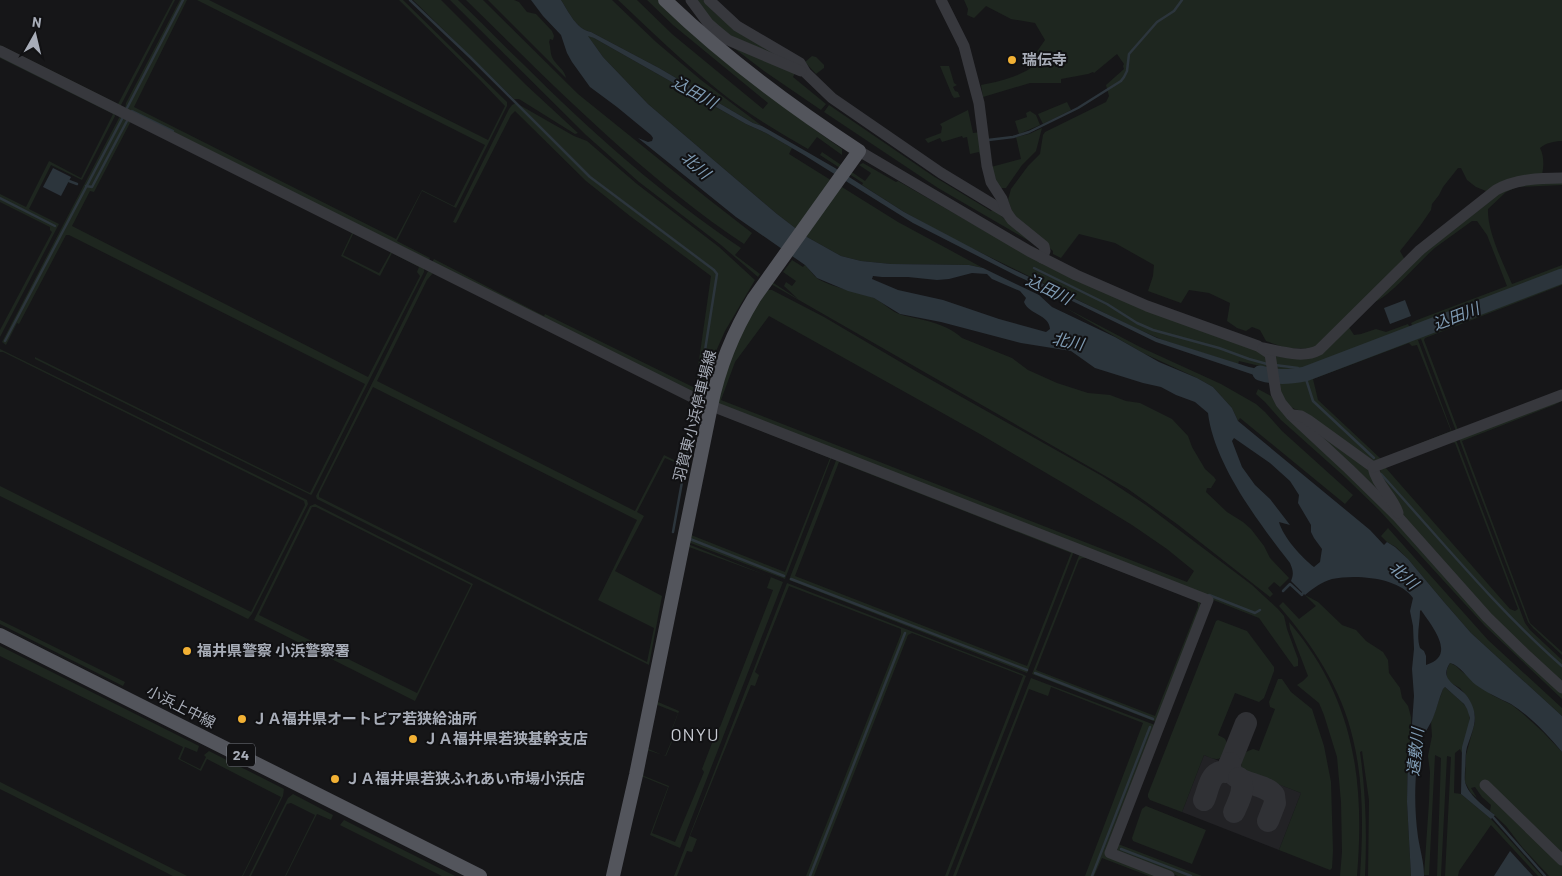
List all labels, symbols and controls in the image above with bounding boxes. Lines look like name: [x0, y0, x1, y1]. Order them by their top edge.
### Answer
north arrow: [10, 10, 60, 60]
text: N: [31, 13, 43, 31]
place label: 瑞伝寺: [1022, 50, 1067, 68]
marker: 瑞伝寺: [1006, 54, 1018, 66]
water label: 込田川: [670, 72, 723, 112]
water label: 北川: [678, 147, 716, 184]
water label: 込田川: [1023, 269, 1077, 308]
water label: 込田川: [1430, 297, 1483, 333]
water label: 北川: [1051, 328, 1088, 353]
street label: 羽賀東小浜停車場線: [669, 348, 719, 483]
water label: 北川: [1386, 557, 1424, 594]
place label: 福井県警察 小浜警察署: [196, 641, 350, 659]
marker: 福井県警察 小浜警察署: [181, 645, 193, 657]
street label: 小浜上中線: [144, 681, 219, 731]
place label: ＪＡ福井県オートピア若狭給油所: [252, 709, 477, 727]
marker: ＪＡ福井県オートピア若狭給油所: [236, 713, 248, 725]
district label: ONYU: [670, 723, 720, 745]
water label: 遠敷川: [1403, 725, 1427, 777]
place label: ＪＡ福井県若狭基幹支店: [423, 729, 588, 747]
marker: ＪＡ福井県若狭基幹支店: [407, 733, 419, 745]
road number: 24: [227, 744, 255, 766]
place label: ＪＡ福井県若狭ふれあい市場小浜店: [345, 769, 585, 787]
marker: ＪＡ福井県若狭ふれあい市場小浜店: [329, 773, 341, 785]

